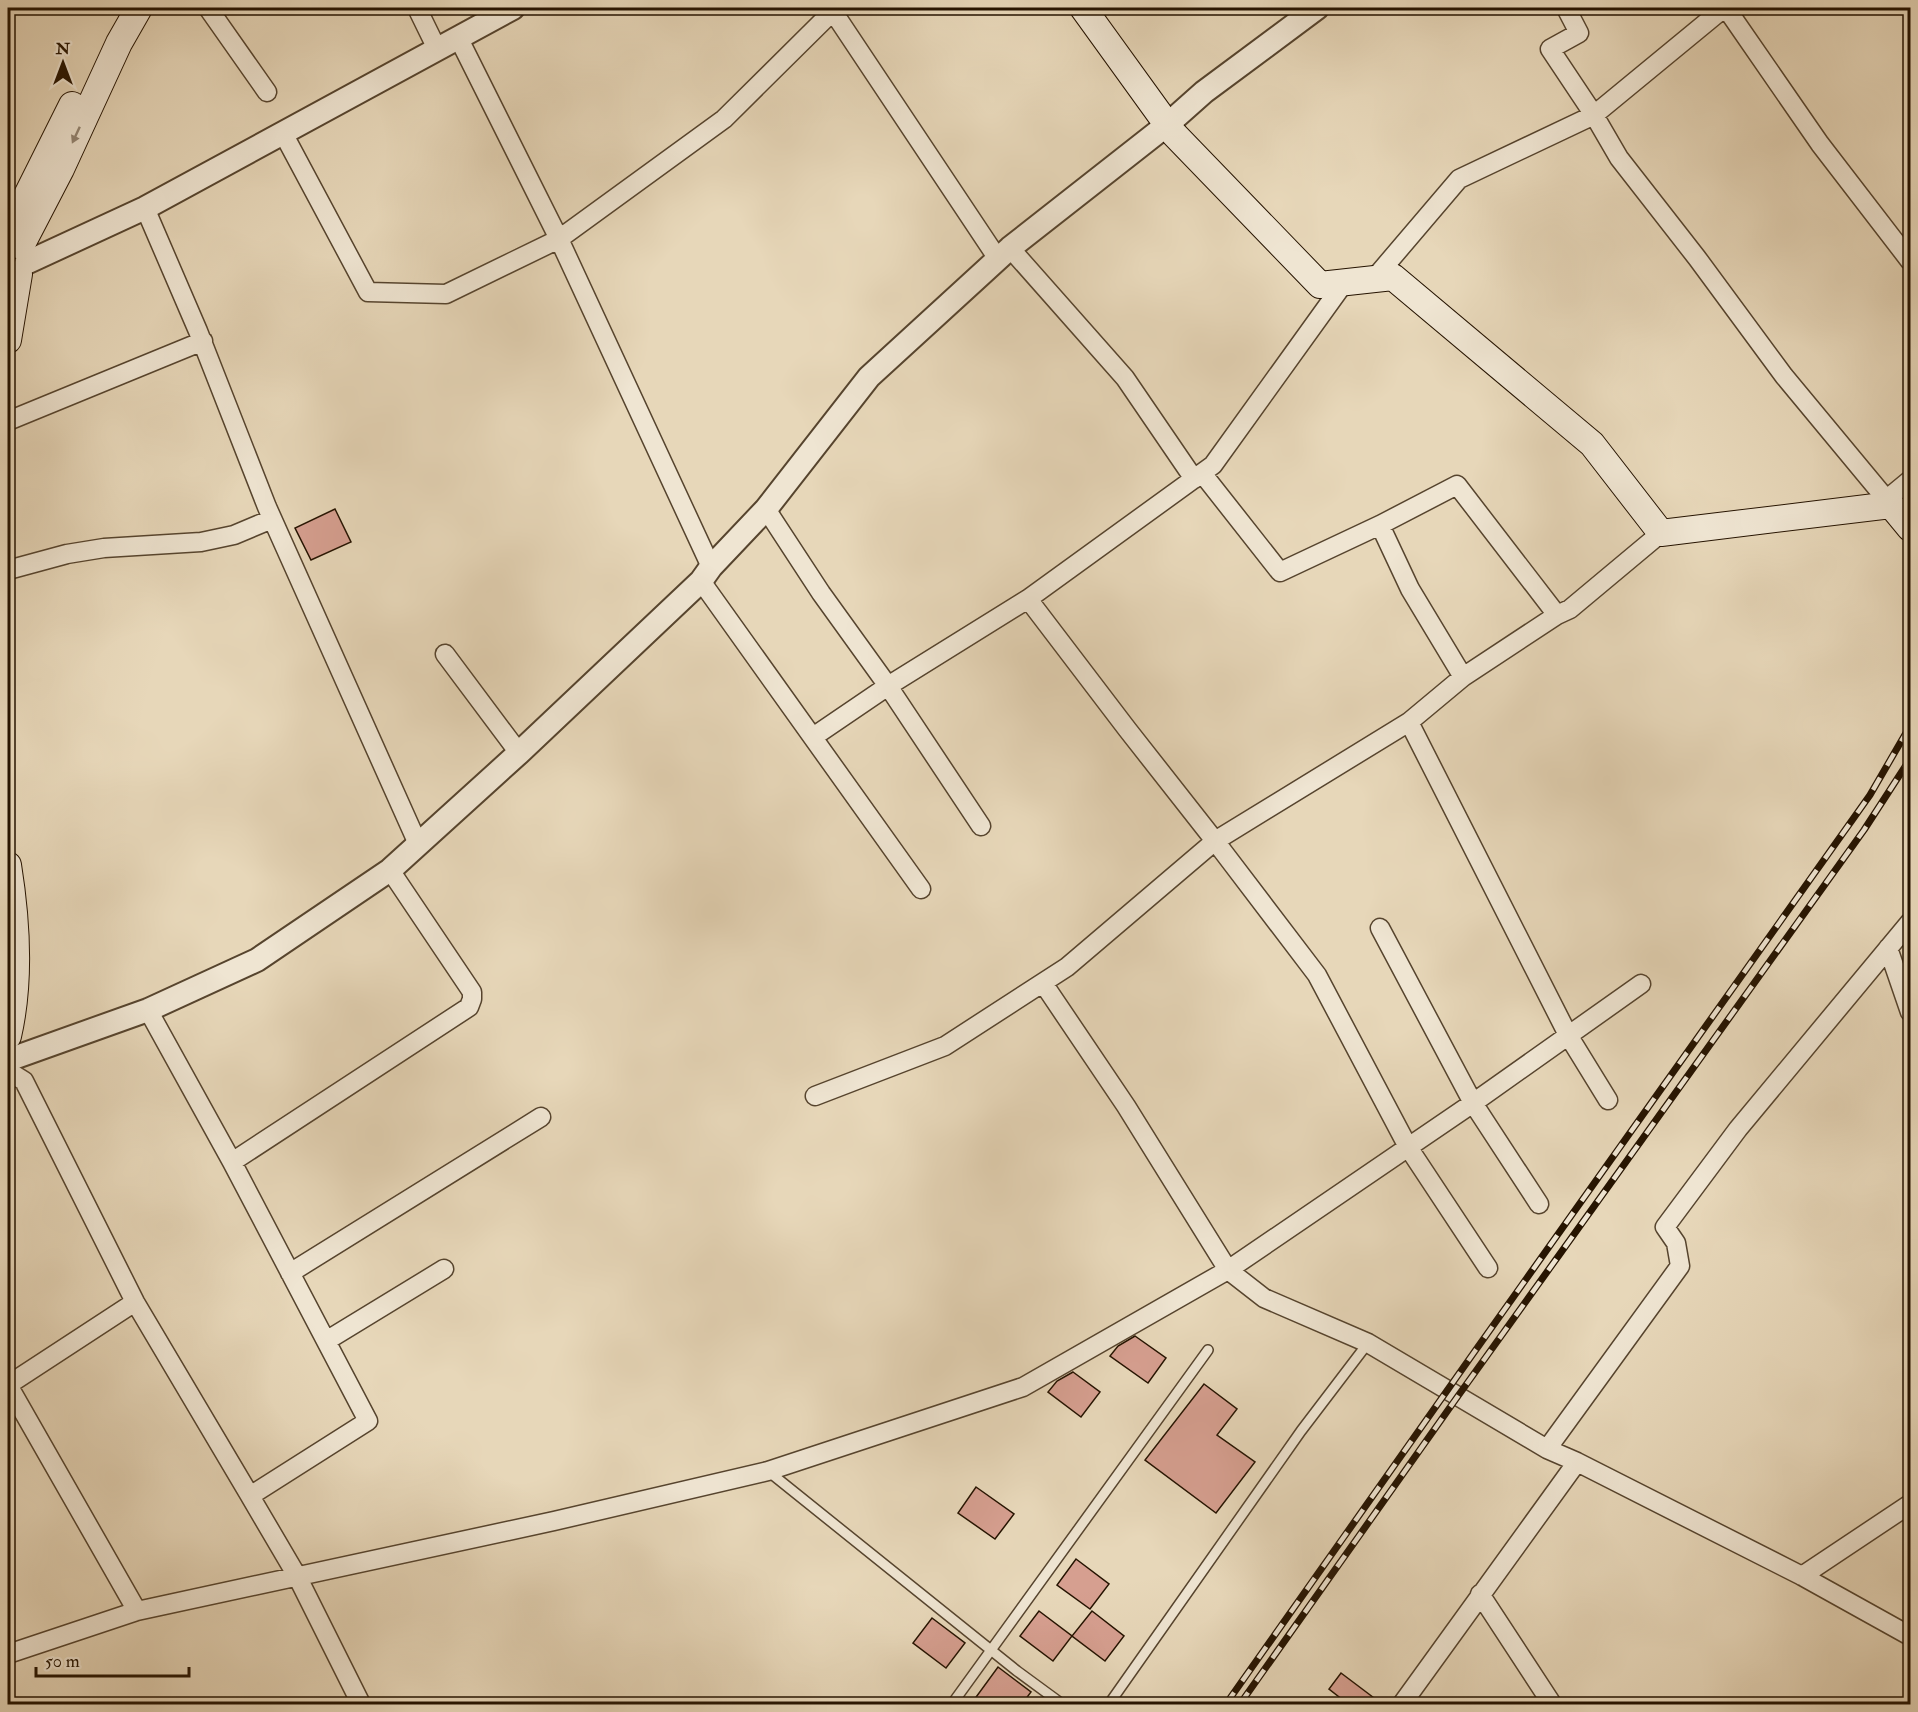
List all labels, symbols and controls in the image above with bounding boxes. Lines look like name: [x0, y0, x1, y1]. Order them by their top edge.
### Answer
north arrow: [33, 33, 93, 93]
text: N: [55, 39, 71, 59]
one-way arrow: [72, 127, 81, 144]
scale bar: [36, 1640, 189, 1678]
text: 50 m: [45, 1650, 80, 1673]

